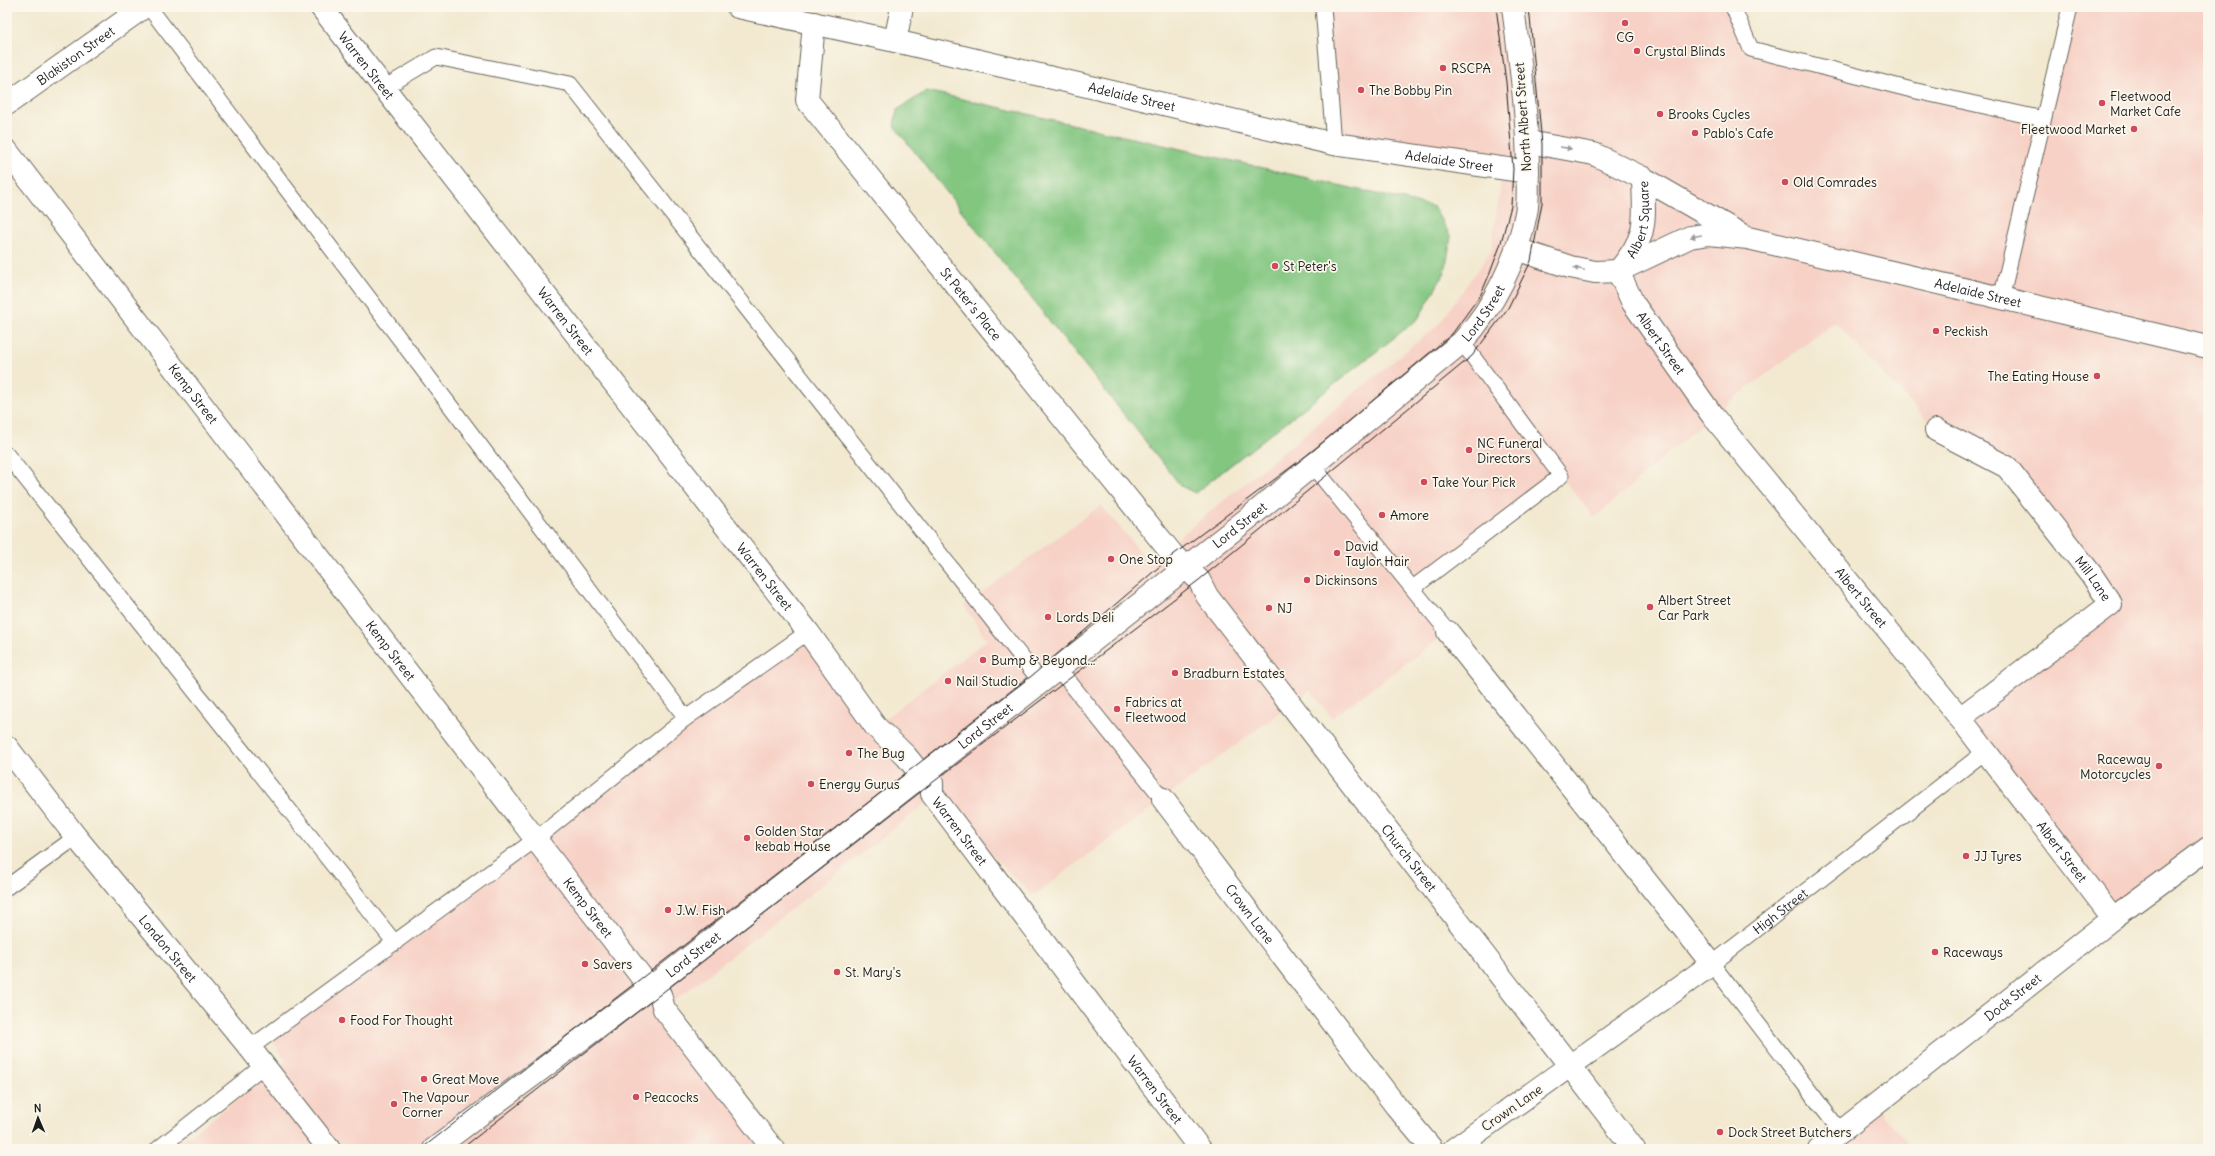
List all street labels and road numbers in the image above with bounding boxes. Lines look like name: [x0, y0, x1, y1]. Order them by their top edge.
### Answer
street label: Blakiston Street: [33, 22, 118, 89]
street label: Warren Street: [335, 28, 399, 103]
street label: North Albert Street: [1511, 61, 1535, 172]
street label: Adelaide Street: [1087, 78, 1178, 115]
street label: Adelaide Street: [1404, 146, 1495, 175]
street label: Albert Square: [1622, 181, 1652, 261]
street label: St Peter's Place: [937, 264, 1005, 344]
street label: Adelaide Street: [1933, 274, 2024, 311]
street label: Lord Street: [1458, 281, 1509, 345]
street label: Warren Street: [534, 284, 598, 359]
street label: Albert Street: [1633, 308, 1689, 378]
street label: Kemp Street: [165, 360, 222, 428]
street label: Lord Street: [1209, 498, 1271, 552]
street label: Warren Street: [733, 539, 797, 614]
street label: Mill Lane: [2071, 552, 2115, 604]
street label: Albert Street: [1832, 564, 1891, 631]
street label: Kemp Street: [362, 617, 420, 685]
street label: Lord Street: [954, 699, 1016, 752]
street label: Warren Street: [929, 793, 992, 869]
street label: Albert Street: [2033, 817, 2091, 886]
street label: Church Street: [1378, 821, 1441, 895]
street label: Kemp Street: [560, 874, 617, 942]
street label: Crown Lane: [1222, 880, 1278, 947]
street label: High Street: [1749, 884, 1811, 938]
street label: London Street: [135, 911, 201, 986]
street label: Lord Street: [662, 927, 724, 981]
street label: Dock Street: [1981, 969, 2045, 1025]
street label: Warren Street: [1124, 1052, 1187, 1128]
street label: Crown Lane: [1478, 1081, 1546, 1135]

